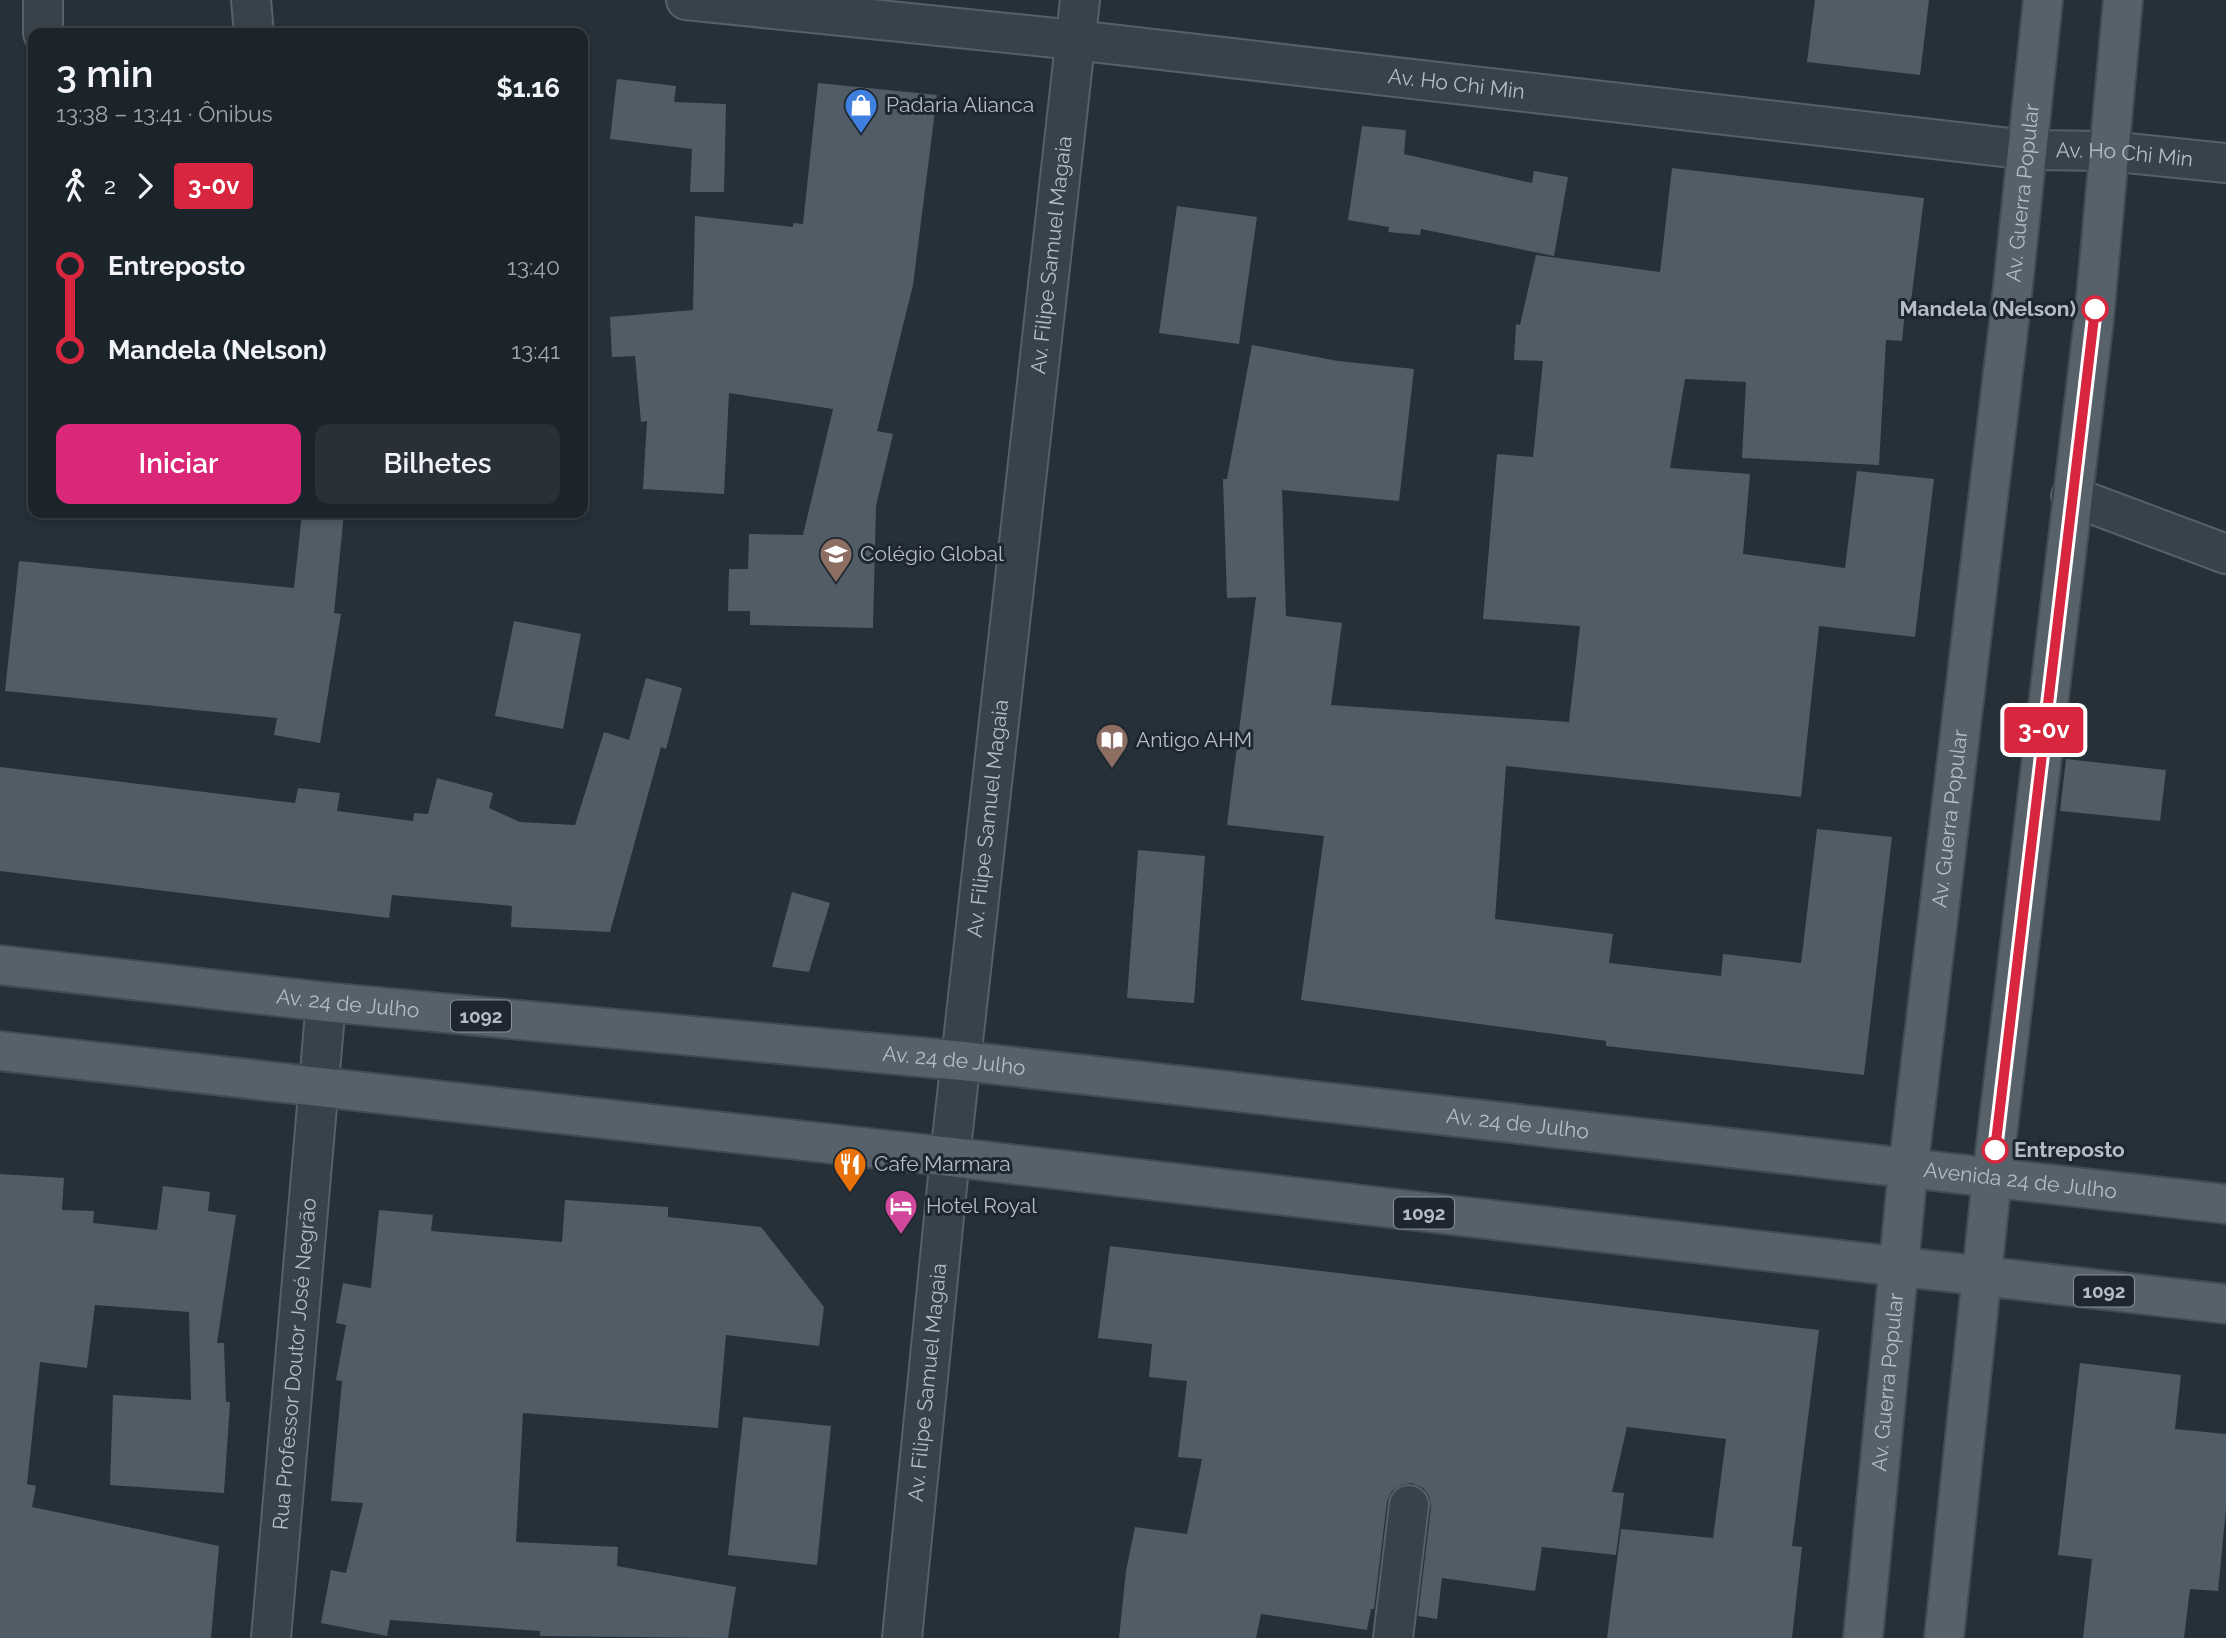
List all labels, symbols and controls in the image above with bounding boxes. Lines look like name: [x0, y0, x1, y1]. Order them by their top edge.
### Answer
text: 3 min: [56, 51, 153, 96]
street label: Av. Ho Chi Min: [1387, 63, 1526, 104]
text: $1.16: [496, 73, 560, 103]
shop icon: Padaria Alianca: [842, 86, 880, 135]
place label: Padaria Alianca: [886, 92, 1034, 117]
text: 13:38 – 13:41 · Ônibus: [56, 100, 273, 127]
street label: Av. Guerra Popular: [2000, 102, 2044, 283]
street label: Av. Filipe Samuel Magaia: [1025, 135, 1077, 375]
street label: Av. Ho Chi Min: [2056, 137, 2194, 172]
icon: walk: [56, 167, 94, 205]
icon: forward: [126, 167, 164, 205]
text: 3-0v: [188, 171, 239, 200]
text: 2: [104, 172, 116, 199]
text: Entreposto: [108, 251, 245, 281]
text: 13:40: [507, 253, 560, 280]
place label: Mandela (Nelson): [1900, 296, 2076, 321]
marker: Mandela (Nelson): [2082, 296, 2108, 322]
text: Mandela (Nelson): [108, 335, 327, 365]
text: 13:41: [511, 337, 560, 364]
button: Iniciar: [56, 424, 301, 504]
button: Bilhetes: [315, 424, 560, 504]
school or university icon: Colégio Global: [817, 535, 855, 584]
place label: Colégio Global: [860, 541, 1004, 566]
street label: Av. Filipe Samuel Magaia: [962, 698, 1013, 939]
line badge: 3-0v: [1995, 707, 2093, 753]
text: 3-0v: [2018, 715, 2070, 744]
library icon: Antigo AHM: [1093, 721, 1131, 770]
place label: Antigo AHM: [1136, 727, 1252, 752]
street label: Av. Guerra Popular: [1926, 727, 1972, 909]
street label: Av. 24 de Julho: [275, 983, 420, 1023]
road number: 1092: [451, 1000, 511, 1032]
street label: Av. 24 de Julho: [882, 1041, 1027, 1080]
street label: Av. 24 de Julho: [1445, 1103, 1590, 1144]
marker: Entreposto: [1982, 1137, 2008, 1163]
place label: Entreposto: [2014, 1137, 2125, 1162]
restaurant icon: Cafe Marmara: [831, 1145, 869, 1194]
place label: Cafe Marmara: [874, 1151, 1011, 1176]
street label: Avenida 24 de Julho: [1923, 1157, 2118, 1204]
hotel icon: Hotel Royal: [882, 1187, 920, 1236]
place label: Hotel Royal: [926, 1193, 1037, 1218]
street label: Rua Professor Doutor José Negrão: [267, 1197, 321, 1531]
road number: 1092: [1394, 1198, 1454, 1228]
street label: Av. Filipe Samuel Magaia: [903, 1262, 951, 1503]
road number: 1092: [2074, 1275, 2134, 1306]
street label: Av. Guerra Popular: [1866, 1291, 1908, 1473]

